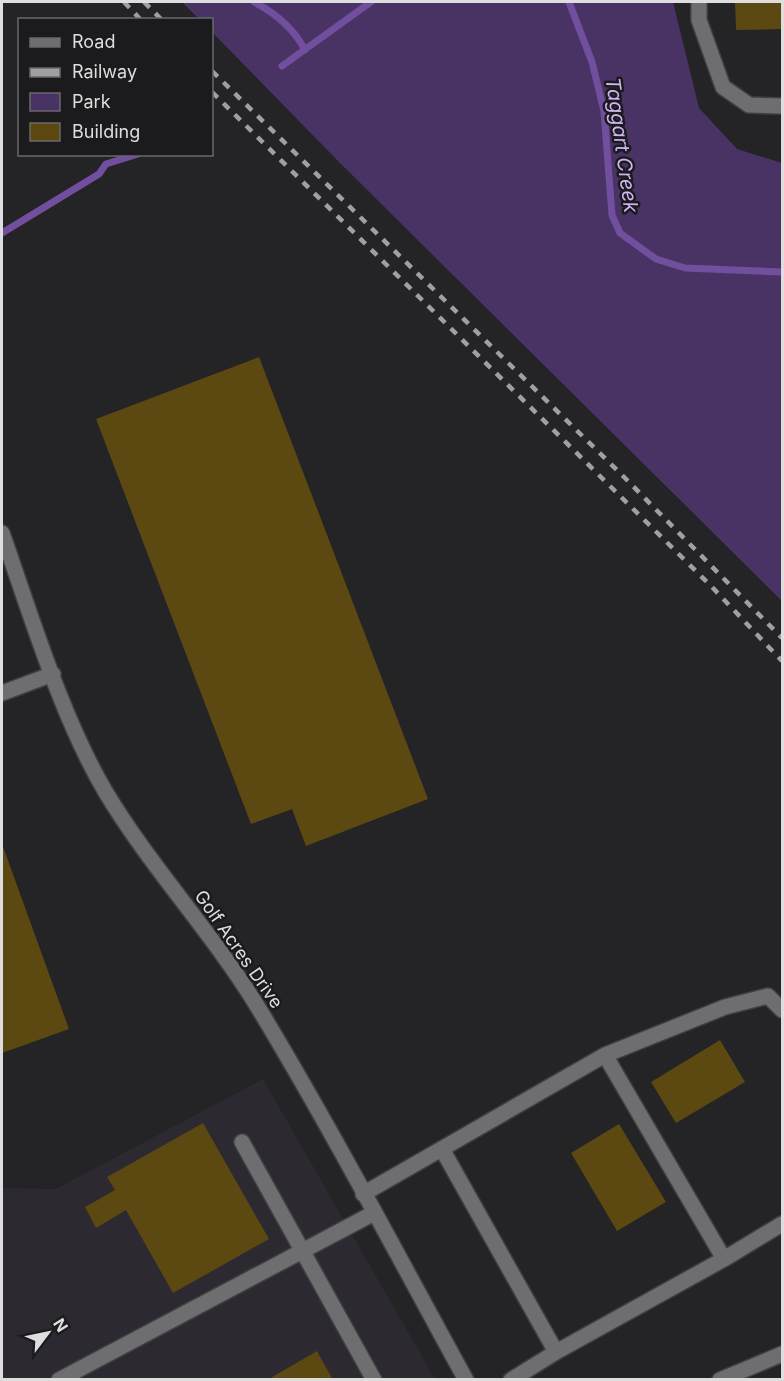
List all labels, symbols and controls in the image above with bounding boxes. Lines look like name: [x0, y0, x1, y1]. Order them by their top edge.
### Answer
legend: [18, 18, 213, 156]
text: Road: [72, 31, 115, 52]
text: Railway: [72, 61, 137, 82]
water label: Taggart Creek: [601, 76, 644, 215]
text: Park: [72, 91, 111, 112]
text: Building: [72, 121, 140, 142]
street label: Golf Acres Drive: [190, 886, 288, 1012]
north arrow: [18, 1303, 78, 1363]
text: N: [49, 1315, 72, 1336]

